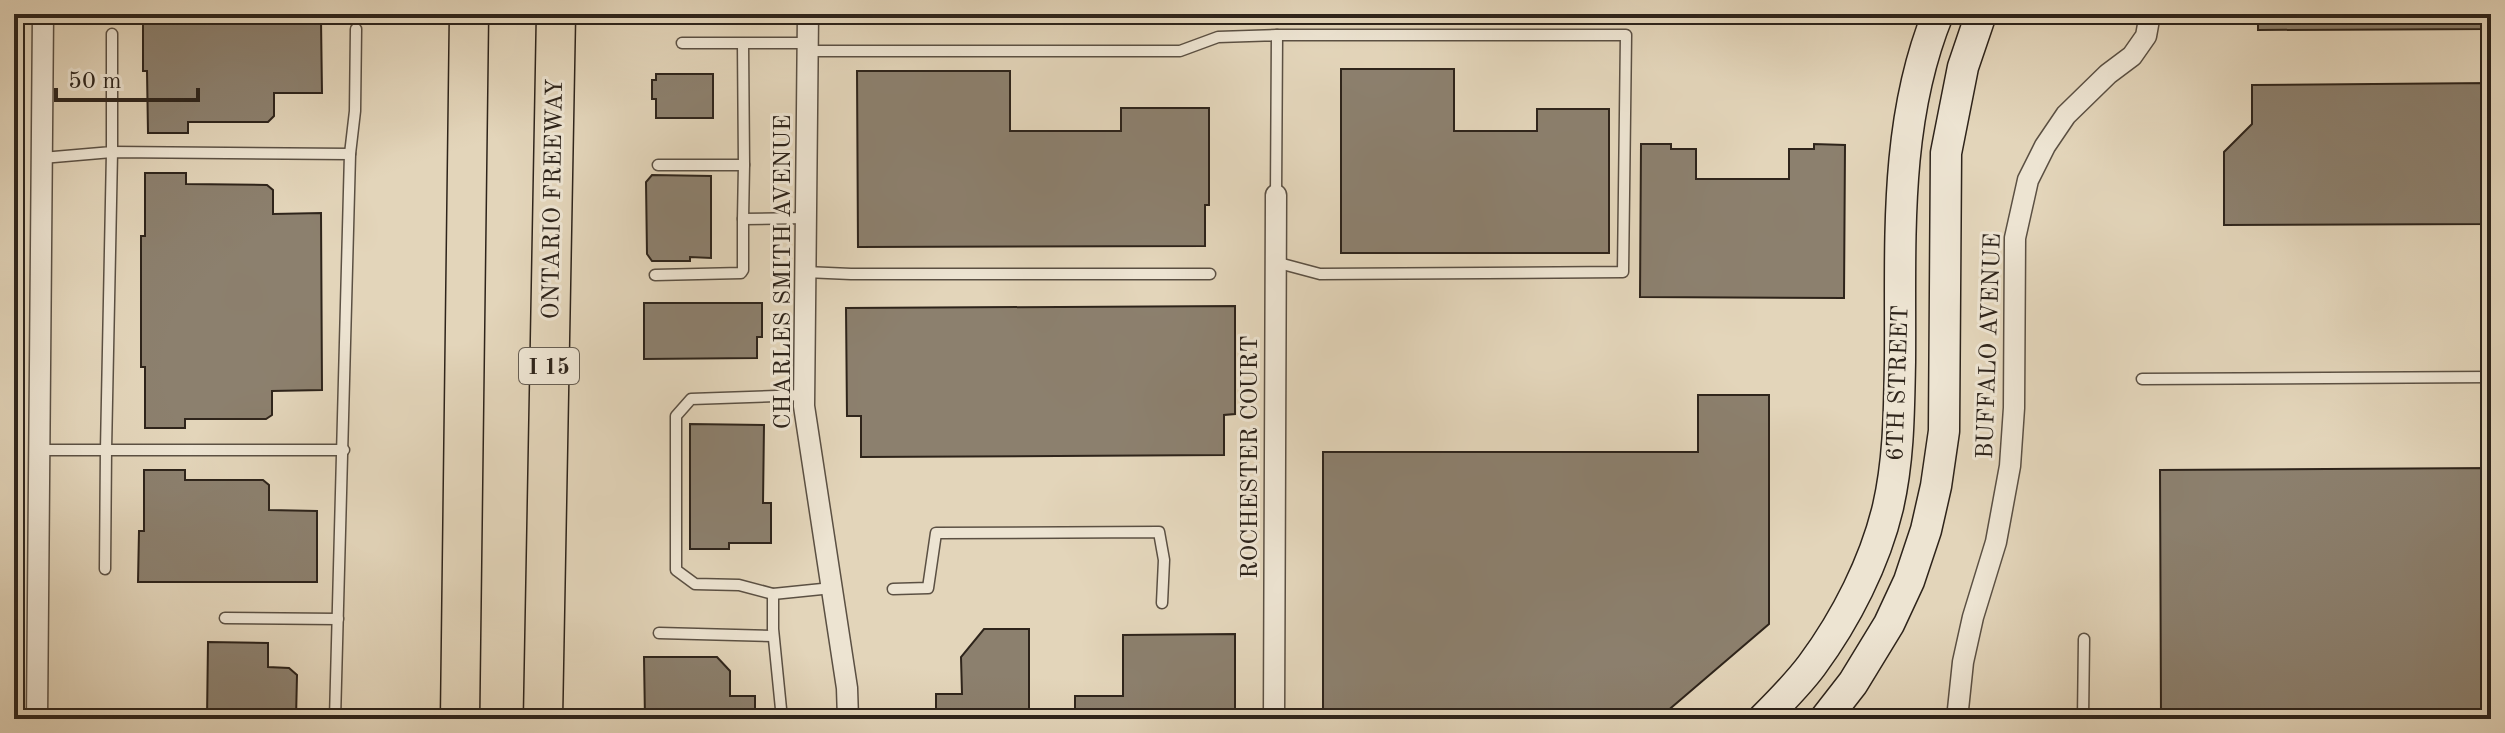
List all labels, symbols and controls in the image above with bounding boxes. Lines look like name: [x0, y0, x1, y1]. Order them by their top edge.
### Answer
scale bar: [56, 52, 198, 102]
text: 50 m: [68, 70, 122, 94]
street label: ONTARIO FREEWAY: [540, 79, 568, 320]
street label: CHARLES SMITH AVENUE: [772, 114, 796, 430]
street label: BUFFALO AVENUE: [1974, 233, 2006, 460]
street label: 6TH STREET: [1884, 305, 1914, 462]
street label: ROCHESTER COURT: [1239, 335, 1263, 579]
road number: I 15: [519, 348, 579, 384]

